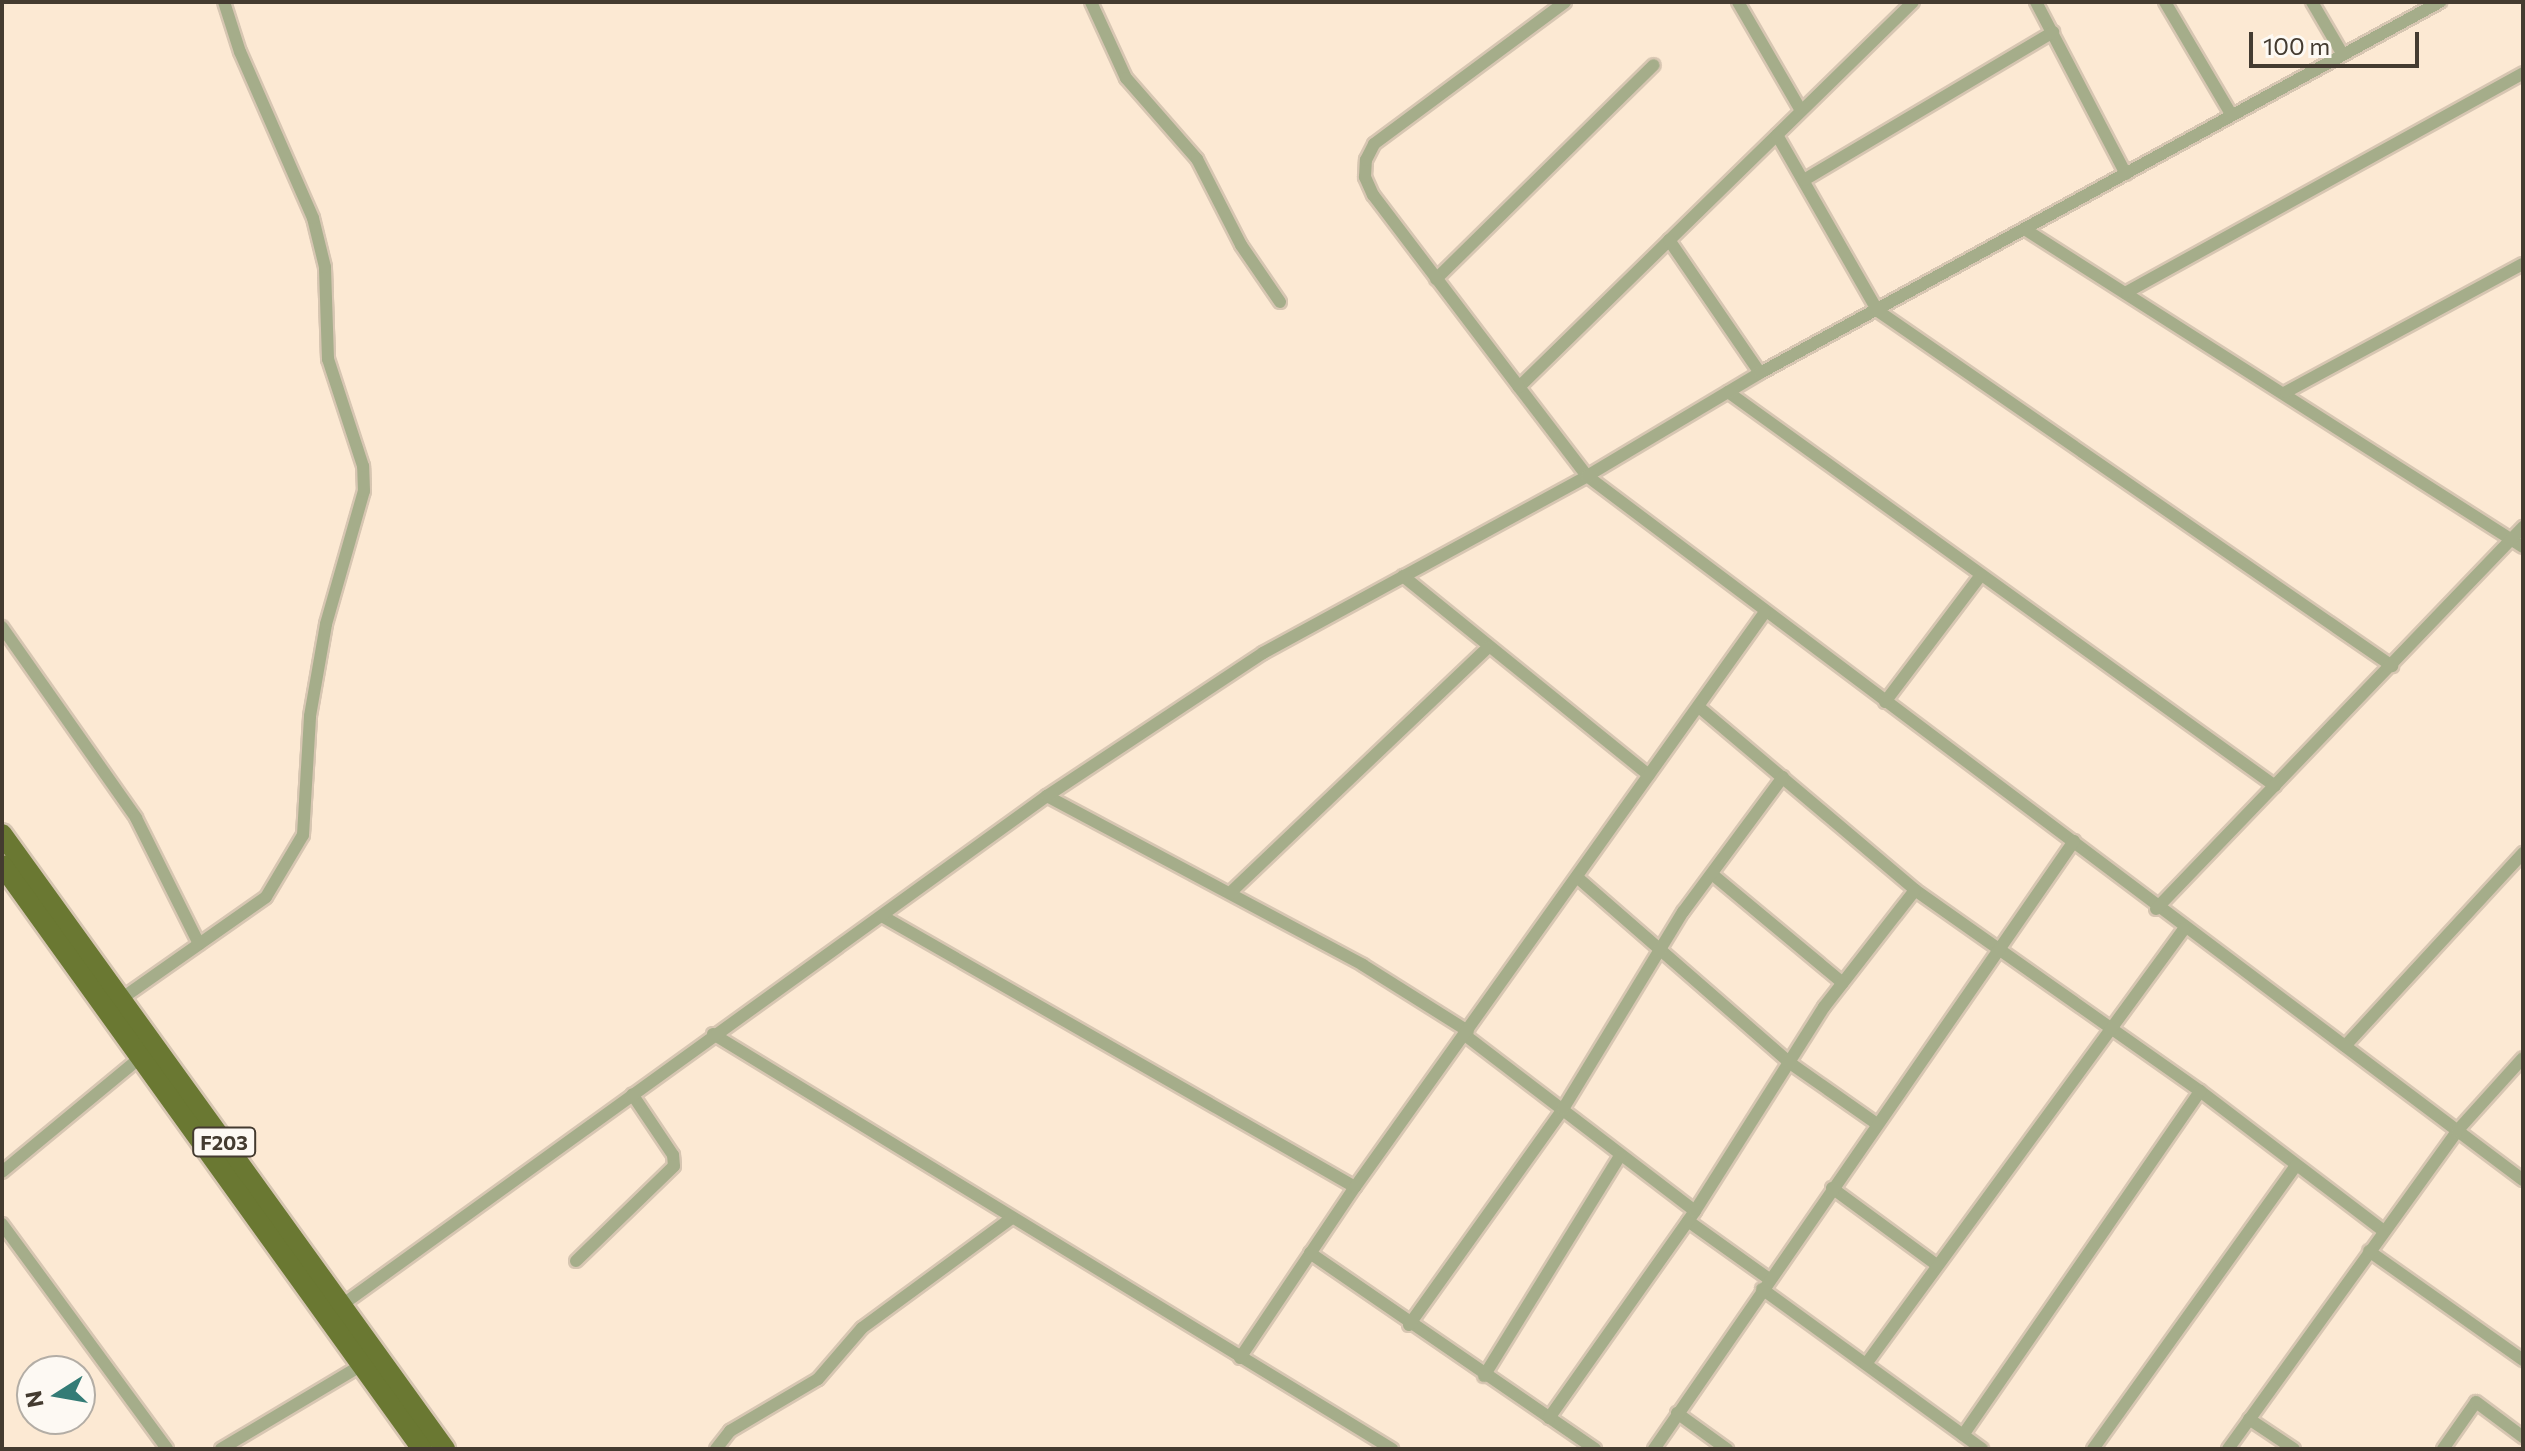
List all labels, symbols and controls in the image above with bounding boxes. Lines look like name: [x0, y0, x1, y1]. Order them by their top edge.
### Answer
scale bar: [2253, 16, 2423, 66]
text: 100 m: [2263, 31, 2330, 60]
road number: F203: [192, 1126, 256, 1158]
north arrow: [16, 1355, 96, 1435]
text: N: [19, 1389, 49, 1410]

